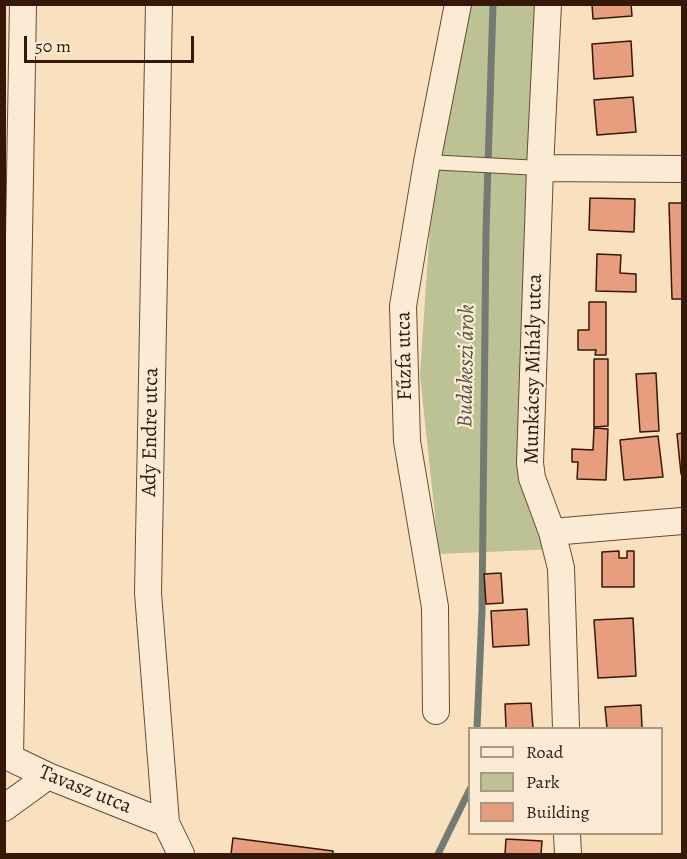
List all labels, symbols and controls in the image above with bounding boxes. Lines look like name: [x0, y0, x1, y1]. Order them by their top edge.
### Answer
scale bar: [27, 24, 196, 62]
text: 50 m: [35, 34, 71, 58]
street label: Munkácsy Mihály utca: [520, 273, 548, 465]
water label: Budakeszi árok: [453, 304, 481, 428]
street label: Fűzfa utca: [392, 311, 418, 401]
street label: Ady Endre utca: [137, 367, 165, 497]
legend: [468, 727, 663, 835]
text: Road: [526, 740, 563, 764]
street label: Tavasz utca: [35, 760, 135, 820]
text: Park: [526, 770, 560, 794]
text: Building: [526, 800, 590, 824]

